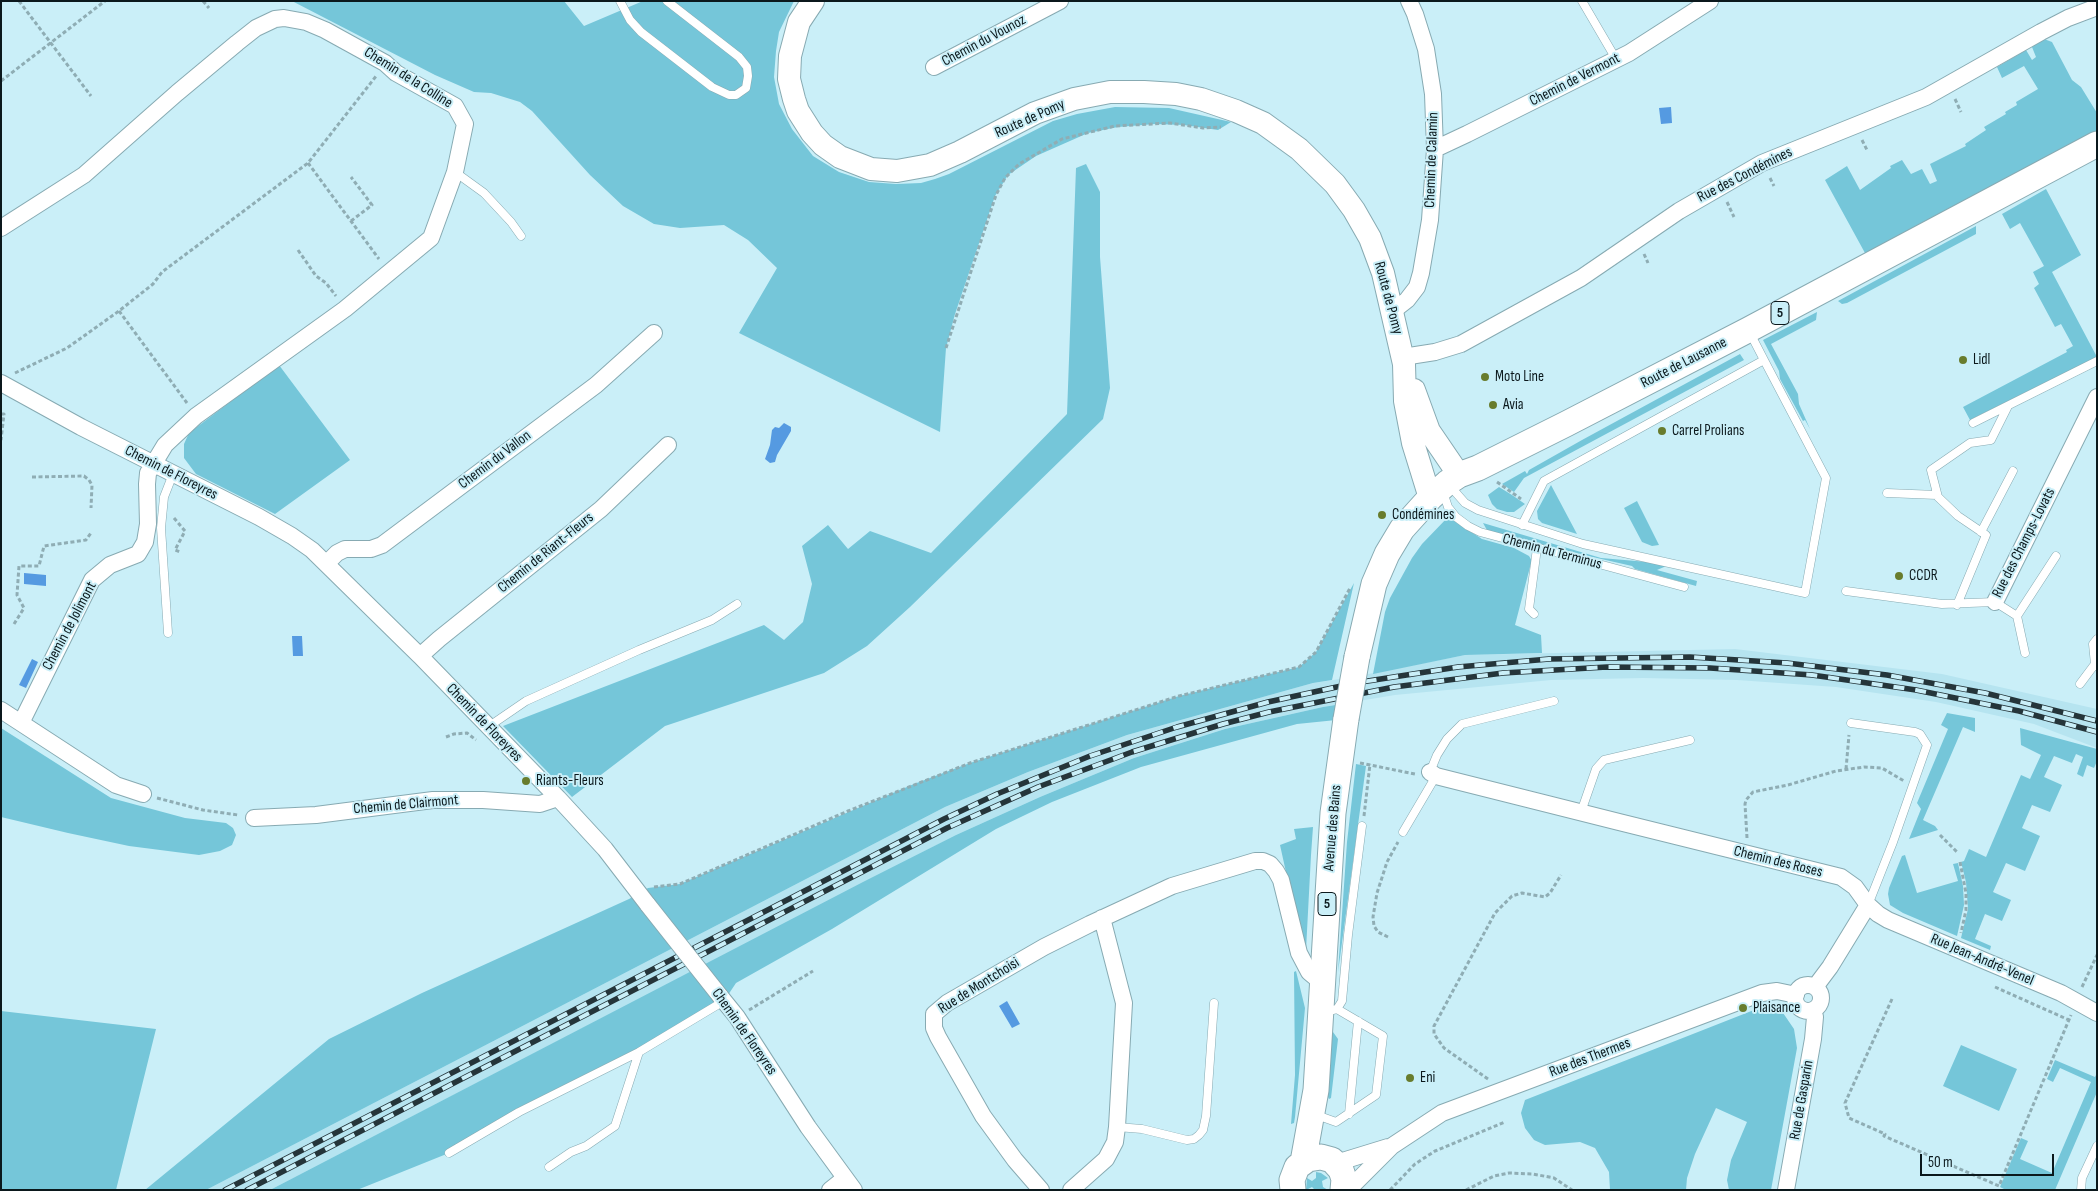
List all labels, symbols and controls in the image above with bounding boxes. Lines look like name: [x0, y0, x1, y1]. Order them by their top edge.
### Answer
street label: Chemin du Vounoz: [939, 11, 1029, 71]
street label: Chemin de la Colline: [360, 44, 456, 112]
street label: Chemin de Vermont: [1527, 49, 1623, 111]
street label: Route de Pomy: [992, 96, 1068, 142]
street label: Chemin de Calamin: [1421, 112, 1443, 208]
street label: Rue des Condémines: [1695, 143, 1795, 207]
street label: Route de Pomy: [1370, 260, 1406, 336]
road number: 5: [1771, 302, 1789, 324]
street label: Route de Lausanne: [1638, 334, 1730, 392]
place label: Lidl: [1973, 351, 1990, 369]
marker: Lidl: [1957, 354, 1969, 366]
place label: Moto Line: [1495, 368, 1544, 386]
marker: Moto Line: [1479, 371, 1491, 383]
place label: Avia: [1503, 396, 1524, 414]
marker: Avia: [1487, 399, 1499, 411]
place label: Carrel Prolians: [1672, 422, 1744, 440]
marker: Carrel Prolians: [1656, 425, 1668, 437]
street label: Chemin du Vallon: [455, 427, 535, 493]
street label: Chemin de Floreyres: [122, 442, 220, 504]
street label: Rue des Champs-Lovats: [1989, 485, 2059, 601]
place label: Condémines: [1392, 506, 1454, 524]
street label: Chemin de Riant-Fleurs: [494, 509, 598, 597]
marker: Condémines: [1376, 509, 1388, 521]
street label: Chemin du Terminus: [1501, 530, 1603, 574]
place label: CCDR: [1909, 567, 1938, 585]
marker: CCDR: [1893, 570, 1905, 582]
street label: Chemin de Jolimont: [39, 579, 101, 673]
street label: Chemin de Floreyres: [442, 680, 526, 766]
place label: Riants-Fleurs: [536, 772, 604, 790]
marker: Riants-Fleurs: [520, 775, 532, 787]
street label: Avenue des Bains: [1320, 784, 1346, 872]
street label: Chemin de Clairmont: [353, 791, 459, 819]
street label: Chemin des Roses: [1732, 842, 1824, 882]
road number: 5: [1318, 892, 1336, 916]
street label: Rue Jean-André-Venel: [1928, 930, 2036, 990]
street label: Rue de Montchoisi: [935, 954, 1023, 1018]
street label: Chemin de Floreyres: [707, 985, 781, 1079]
place label: Plaisance: [1753, 999, 1800, 1017]
marker: Plaisance: [1737, 1002, 1749, 1014]
street label: Rue des Thermes: [1547, 1034, 1633, 1082]
street label: Rue de Gasparin: [1786, 1059, 1818, 1141]
place label: Eni: [1420, 1069, 1435, 1087]
marker: Eni: [1404, 1072, 1416, 1084]
scale bar: [1923, 1144, 2057, 1176]
text: 50 m: [1928, 1153, 1953, 1172]

